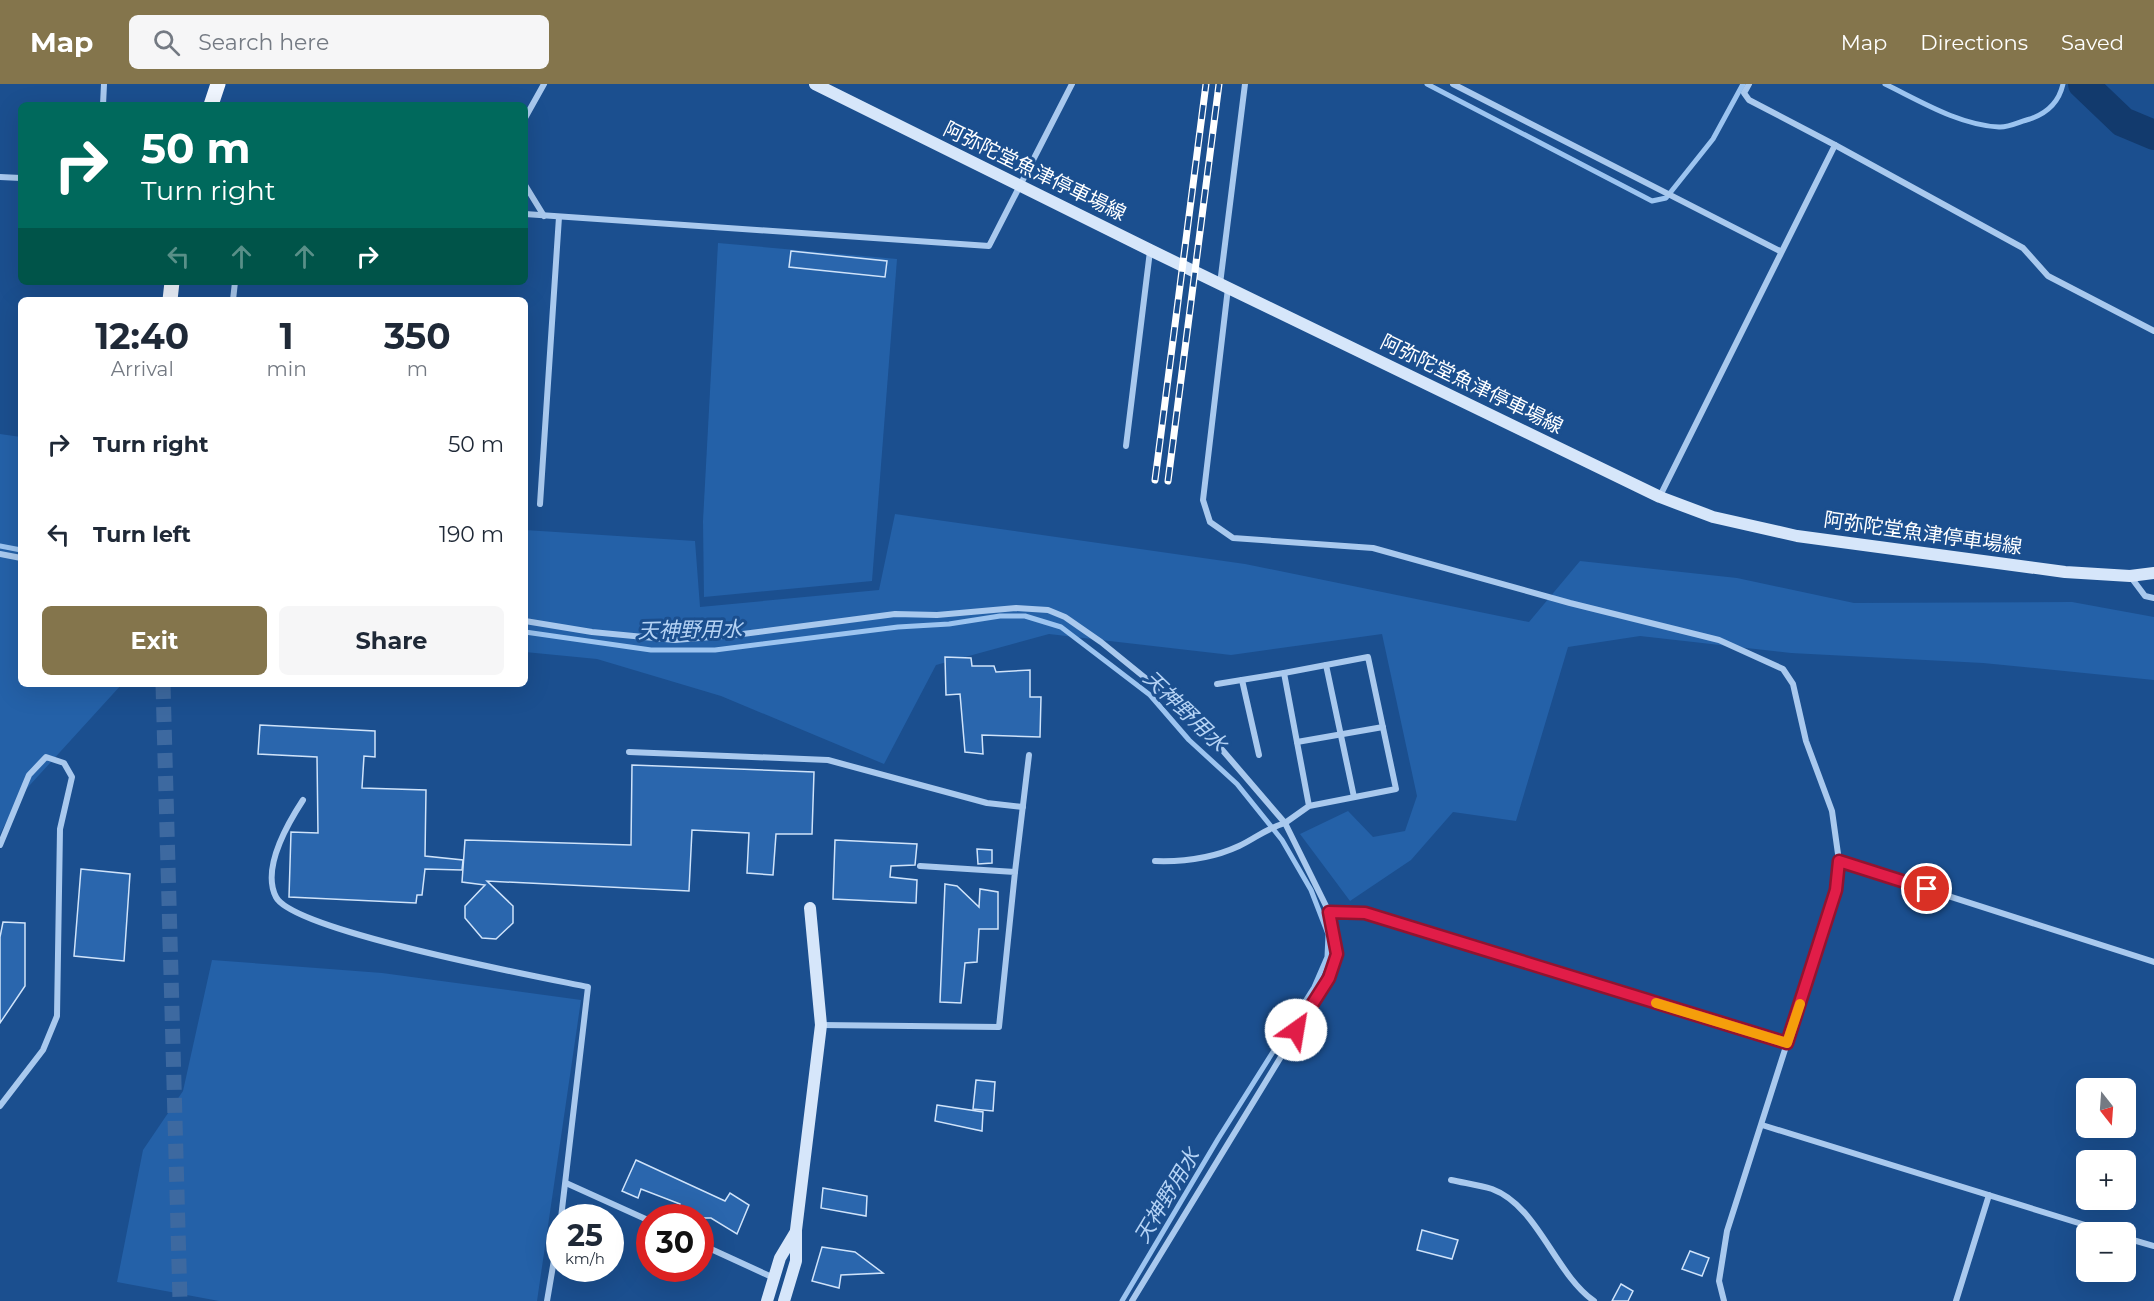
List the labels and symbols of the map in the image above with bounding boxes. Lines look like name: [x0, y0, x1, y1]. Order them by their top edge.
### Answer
street label: 阿弥陀堂魚津停車場線: [940, 116, 1130, 226]
street label: 阿弥陀堂魚津停車場線: [1377, 329, 1567, 439]
street label: 阿弥陀堂魚津停車場線: [1822, 507, 2024, 559]
water label: 天神野用水: [637, 616, 745, 643]
water label: 天神野用水: [1139, 665, 1233, 757]
pin: [1901, 863, 1952, 914]
position arrow: [1264, 998, 1328, 1062]
north arrow: [2076, 1078, 2136, 1138]
water label: 天神野用水: [1129, 1143, 1205, 1247]
speed limit sign: 30: [636, 1204, 714, 1282]

